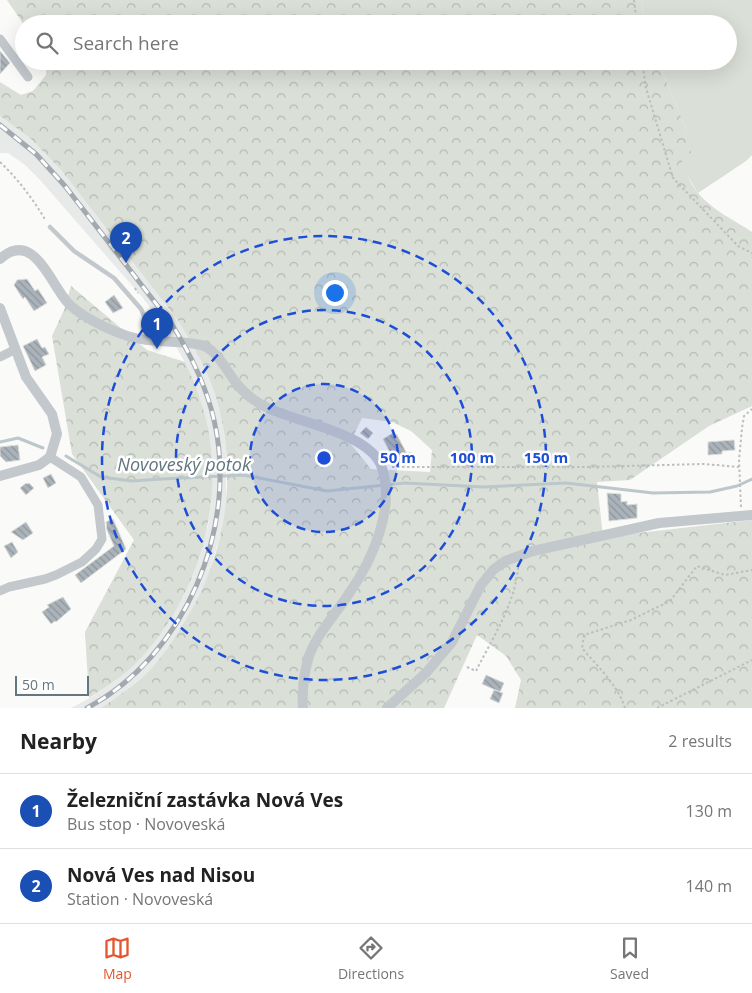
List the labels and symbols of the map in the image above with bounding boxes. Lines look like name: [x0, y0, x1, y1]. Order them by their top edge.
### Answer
pin: 2: [110, 222, 142, 263]
your location: [322, 280, 348, 306]
pin: 1: [141, 308, 173, 349]
text: 50 m: [380, 447, 416, 467]
text: 100 m: [450, 447, 494, 467]
text: 150 m: [524, 447, 568, 467]
centre of rings: [315, 449, 333, 467]
water label: Novoveský potok: [117, 452, 252, 476]
scale bar: [15, 673, 89, 696]

